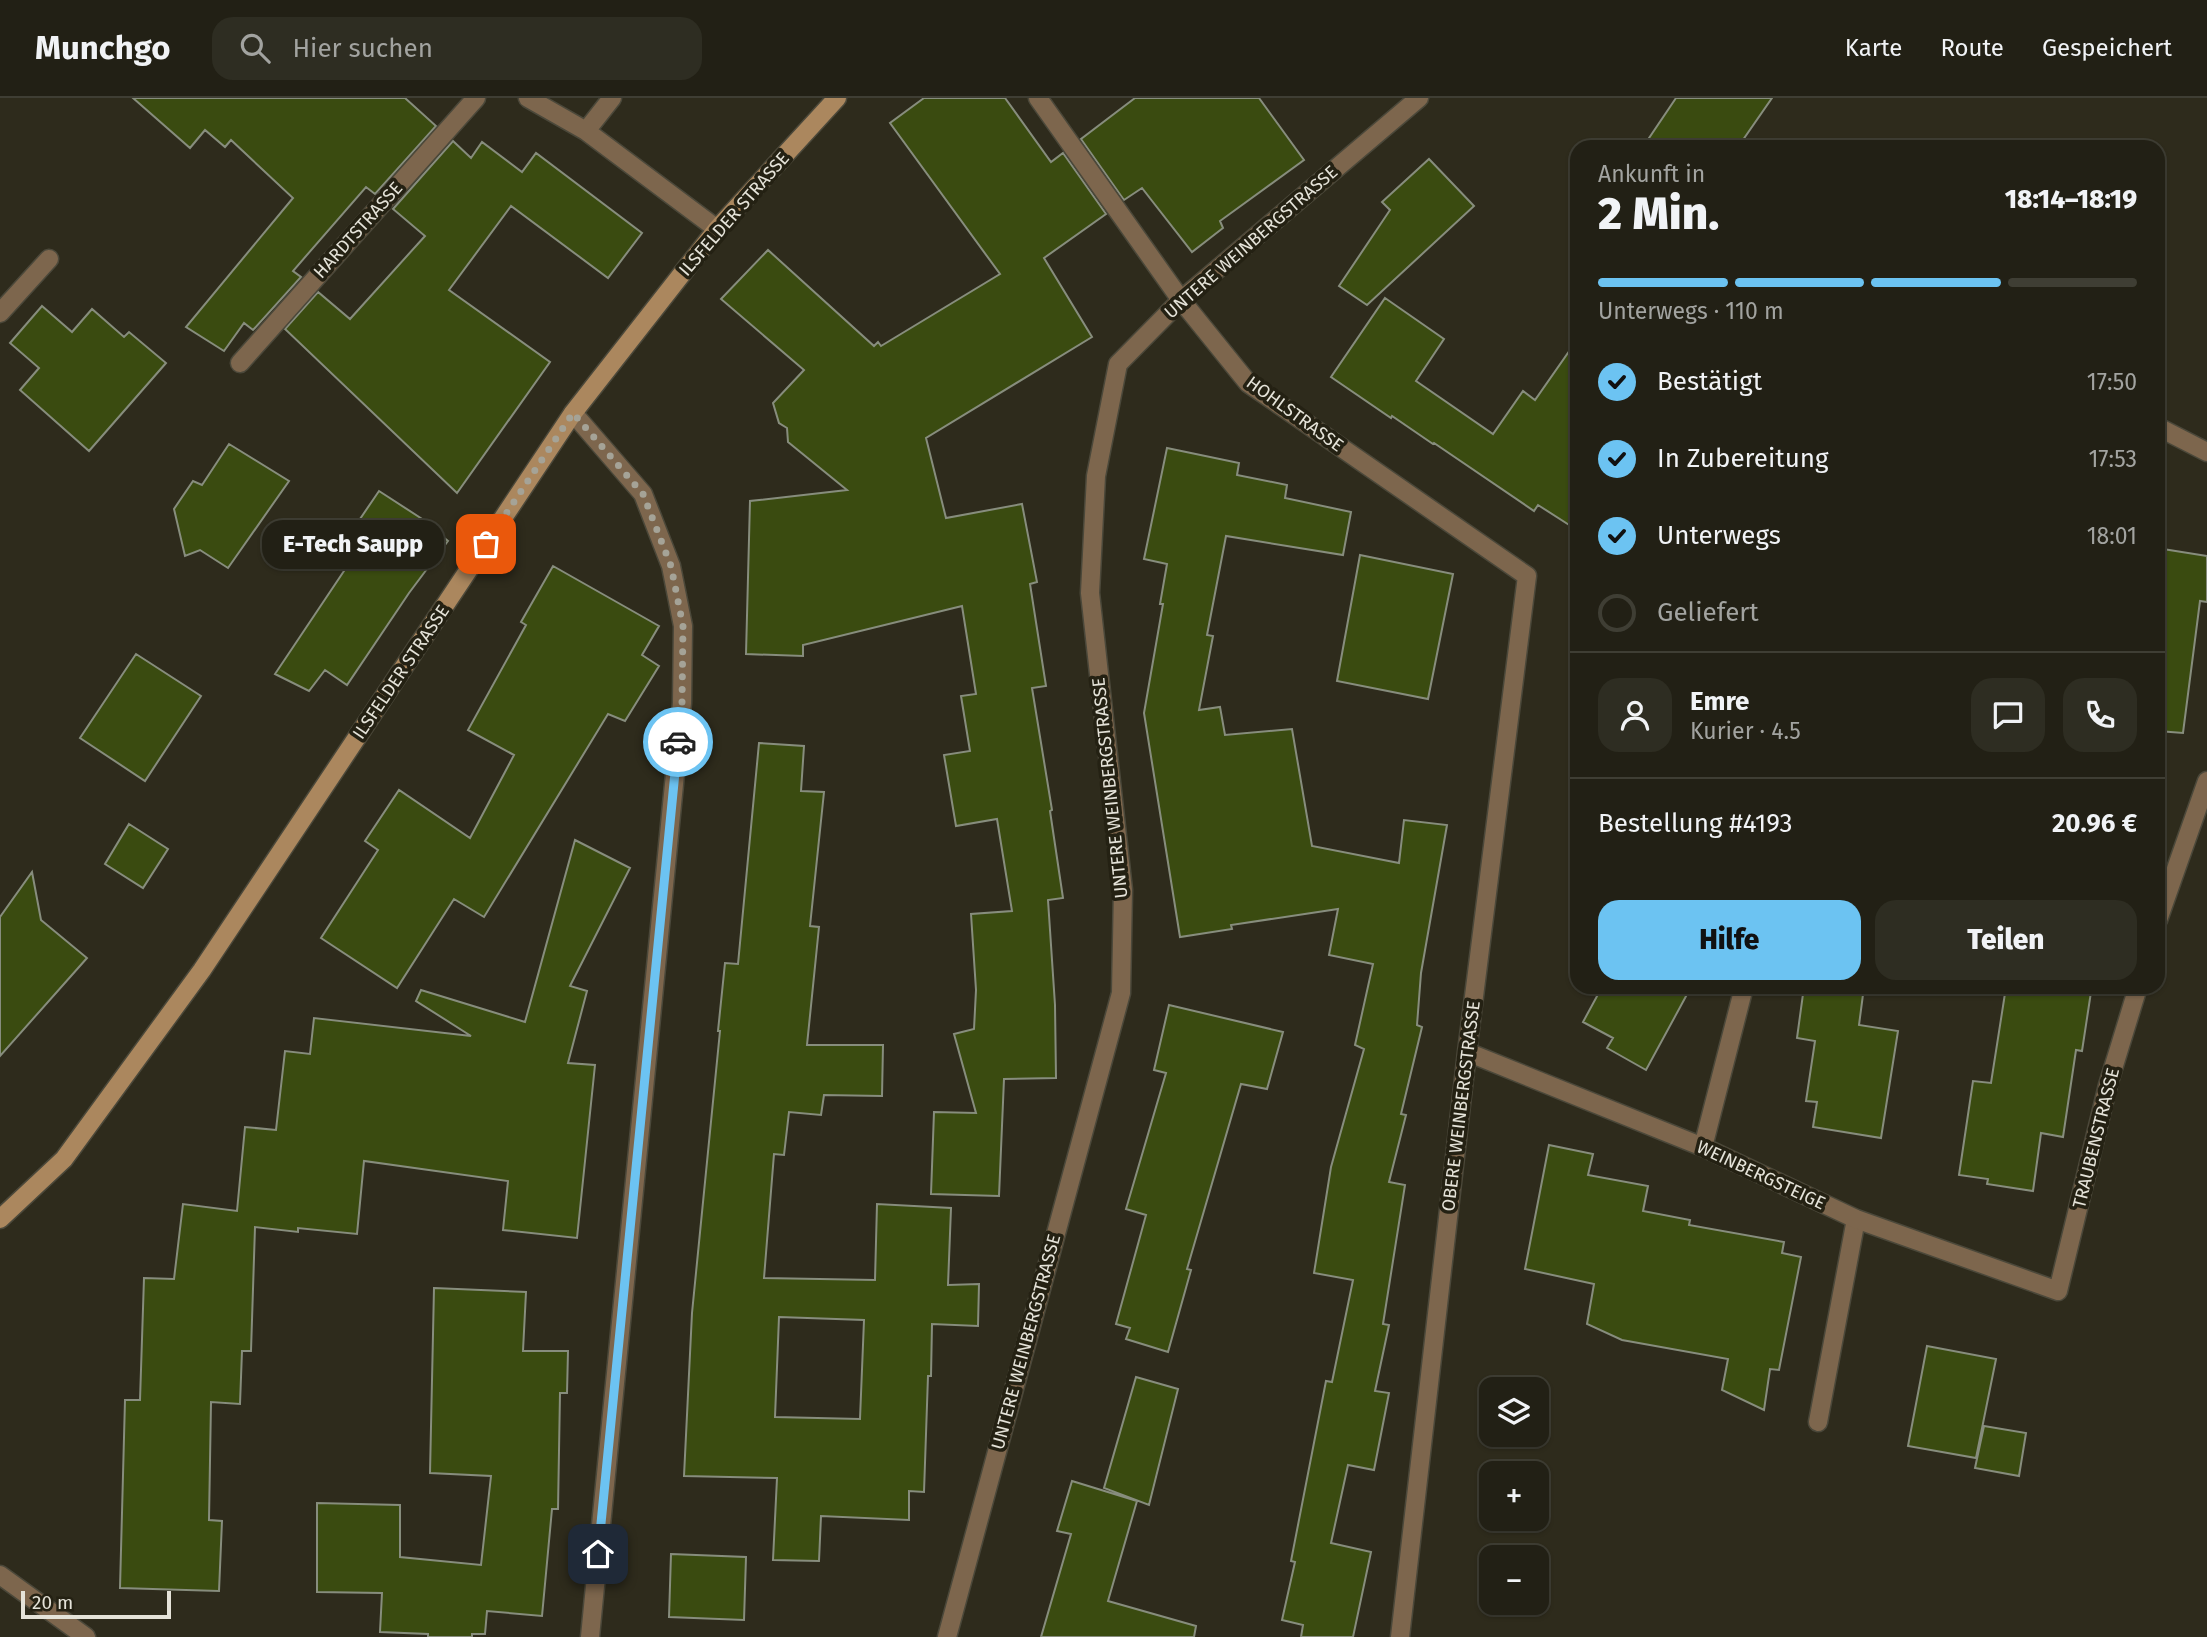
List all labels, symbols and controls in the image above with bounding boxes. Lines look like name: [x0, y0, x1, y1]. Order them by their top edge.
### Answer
search box: [212, 17, 702, 80]
text: Munchgo: [35, 28, 170, 68]
icon: search: [236, 29, 274, 67]
text: Hier suchen: [292, 33, 433, 64]
text: Karte: [1845, 34, 1902, 62]
text: Route: [1940, 34, 2004, 62]
text: Gespeichert: [2042, 34, 2172, 62]
street label: ILSFELDER STRASSE: [674, 148, 794, 280]
text: Ankunft in: [1598, 160, 1705, 188]
street label: UNTERE WEINBERGSTRASSE: [1160, 161, 1342, 323]
street label: HARDTSTRASSE: [309, 177, 407, 283]
text: 18:14–18:19: [2005, 184, 2137, 215]
text: 2 Min.: [1598, 186, 1719, 241]
text: Unterwegs · 110 m: [1598, 297, 1784, 325]
icon: check: [1598, 363, 1636, 401]
text: Bestätigt: [1657, 366, 1762, 397]
text: 17:50: [2087, 368, 2137, 396]
street label: HOHLSTRASSE: [1242, 371, 1348, 457]
icon: check: [1598, 440, 1636, 478]
text: In Zubereitung: [1657, 443, 1829, 474]
text: 17:53: [2088, 445, 2137, 473]
pin: [456, 514, 516, 574]
icon: check: [1598, 517, 1636, 555]
callout: E-Tech Saupp: [262, 520, 444, 569]
text: Unterwegs: [1657, 520, 1781, 551]
text: 18:01: [2087, 522, 2137, 550]
icon: bag: [467, 525, 505, 563]
text: E-Tech Saupp: [283, 530, 423, 558]
text: Geliefert: [1657, 597, 1759, 628]
street label: ILSFELDER STRASSE: [348, 601, 454, 743]
street label: UNTERE WEINBERGSTRASSE: [1087, 676, 1133, 900]
button: person: [1598, 678, 1672, 752]
button: chat: [1971, 678, 2045, 752]
button: phone: [2063, 678, 2137, 752]
text: Emre: [1690, 686, 1749, 717]
courier: [643, 707, 713, 777]
text: Kurier · 4.5: [1690, 717, 1801, 745]
icon: car: [659, 723, 697, 761]
text: Bestellung #4193: [1598, 808, 1792, 839]
text: 20.96 €: [2052, 808, 2137, 839]
button: Hilfe: [1598, 900, 1861, 980]
button: Teilen: [1875, 900, 2137, 980]
street label: OBERE WEINBERGSTRASSE: [1437, 999, 1485, 1213]
street label: TRAUBENSTRASSE: [2068, 1065, 2124, 1211]
street label: WEINBERGSTEIGE: [1693, 1136, 1829, 1214]
street label: UNTERE WEINBERGSTRASSE: [987, 1232, 1065, 1452]
map controls: [1479, 1377, 1549, 1615]
button: layers: [1479, 1377, 1549, 1447]
button: +: [1479, 1461, 1549, 1531]
pin: [568, 1524, 628, 1584]
icon: home: [579, 1535, 617, 1573]
button: −: [1479, 1545, 1549, 1615]
scale bar: [21, 1588, 172, 1620]
text: 20 m: [32, 1591, 73, 1614]

